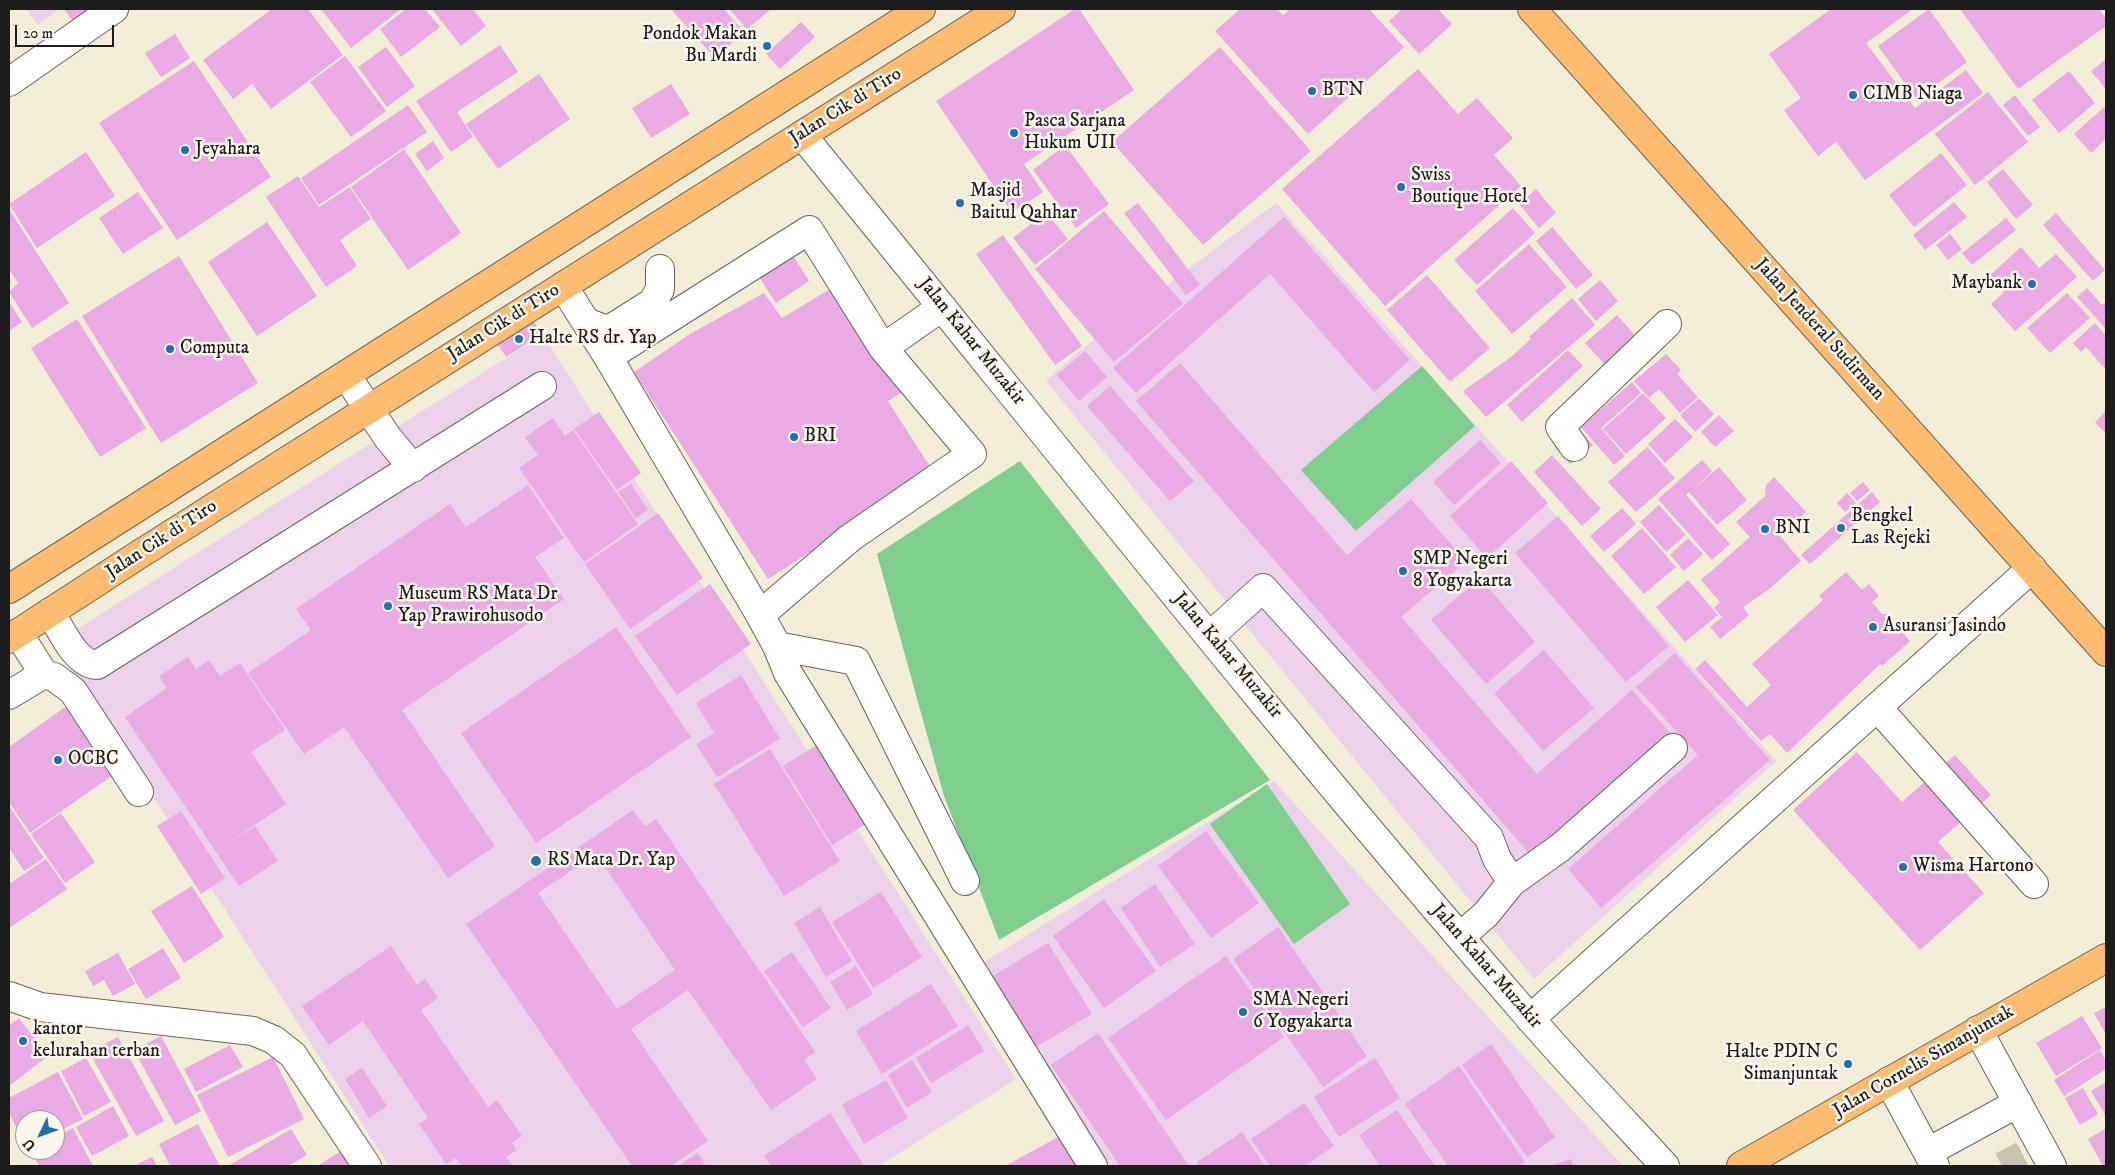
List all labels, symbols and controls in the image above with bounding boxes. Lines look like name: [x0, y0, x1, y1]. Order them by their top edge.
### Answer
scale bar: [18, 15, 116, 47]
text: 20 m: [23, 24, 53, 43]
place label: Pondok Makan Bu Mardi: [642, 24, 757, 68]
marker: Pondok Makan Bu Mardi: [761, 40, 773, 52]
street label: Jalan Cik di Tiro: [786, 63, 906, 151]
place label: BTN: [1322, 80, 1364, 102]
place label: CIMB Niaga: [1863, 84, 1962, 106]
marker: BTN: [1306, 85, 1318, 97]
marker: CIMB Niaga: [1847, 89, 1859, 101]
place label: Pasca Sarjana Hukum UII: [1024, 111, 1126, 155]
marker: Pasca Sarjana Hukum UII: [1008, 127, 1020, 139]
place label: Jeyahara: [195, 139, 260, 161]
marker: Jeyahara: [179, 144, 191, 156]
place label: Swiss Boutique Hotel: [1411, 165, 1527, 209]
place label: Masjid Baitul Qahhar: [970, 181, 1077, 225]
marker: Swiss Boutique Hotel: [1395, 181, 1407, 193]
marker: Masjid Baitul Qahhar: [954, 197, 966, 209]
street label: Jalan Jenderal Sudirman: [1749, 254, 1889, 406]
place label: Maybank: [1951, 273, 2022, 295]
street label: Jalan Kahar Muzakir: [913, 274, 1029, 410]
marker: Maybank: [2026, 278, 2038, 290]
street label: Jalan Cik di Tiro: [444, 279, 564, 367]
place label: Halte RS dr. Yap: [529, 328, 657, 350]
marker: Halte RS dr. Yap: [513, 333, 525, 345]
place label: Computa: [180, 338, 249, 360]
marker: Computa: [164, 343, 176, 355]
place label: BRI: [804, 426, 836, 448]
marker: BRI: [788, 431, 800, 443]
street label: Jalan Cik di Tiro: [102, 496, 222, 584]
place label: Bengkel Las Rejeki: [1851, 506, 1930, 550]
place label: BNI: [1775, 518, 1810, 540]
marker: Bengkel Las Rejeki: [1835, 522, 1847, 534]
marker: BNI: [1759, 523, 1771, 535]
place label: SMP Negeri 8 Yogyakarta: [1413, 549, 1512, 593]
marker: SMP Negeri 8 Yogyakarta: [1397, 565, 1409, 577]
place label: Museum RS Mata Dr Yap Prawirohusodo: [398, 584, 558, 628]
street label: Jalan Kahar Muzakir: [1168, 588, 1286, 724]
marker: Museum RS Mata Dr Yap Prawirohusodo: [382, 600, 394, 612]
place label: Asuransi Jasindo: [1883, 616, 2006, 638]
marker: Asuransi Jasindo: [1867, 621, 1879, 633]
place label: OCBC: [68, 749, 119, 771]
marker: OCBC: [52, 754, 64, 766]
place label: RS Mata Dr. Yap: [547, 850, 675, 872]
marker: RS Mata Dr. Yap: [529, 854, 543, 868]
place label: Wisma Hartono: [1913, 856, 2034, 878]
marker: Wisma Hartono: [1897, 861, 1909, 873]
street label: Jalan Kahar Muzakir: [1426, 900, 1546, 1034]
place label: SMA Negeri 6 Yogyakarta: [1253, 990, 1352, 1034]
street label: Jalan Cornelis Simanjuntak: [1830, 1001, 2018, 1123]
marker: SMA Negeri 6 Yogyakarta: [1237, 1006, 1249, 1018]
place label: kantor kelurahan terban: [33, 1019, 160, 1063]
marker: kantor kelurahan terban: [17, 1035, 29, 1047]
place label: Halte PDIN C Simanjuntak: [1725, 1042, 1838, 1086]
marker: Halte PDIN C Simanjuntak: [1842, 1058, 1854, 1070]
north arrow: [15, 1110, 65, 1160]
text: U: [19, 1134, 40, 1154]

